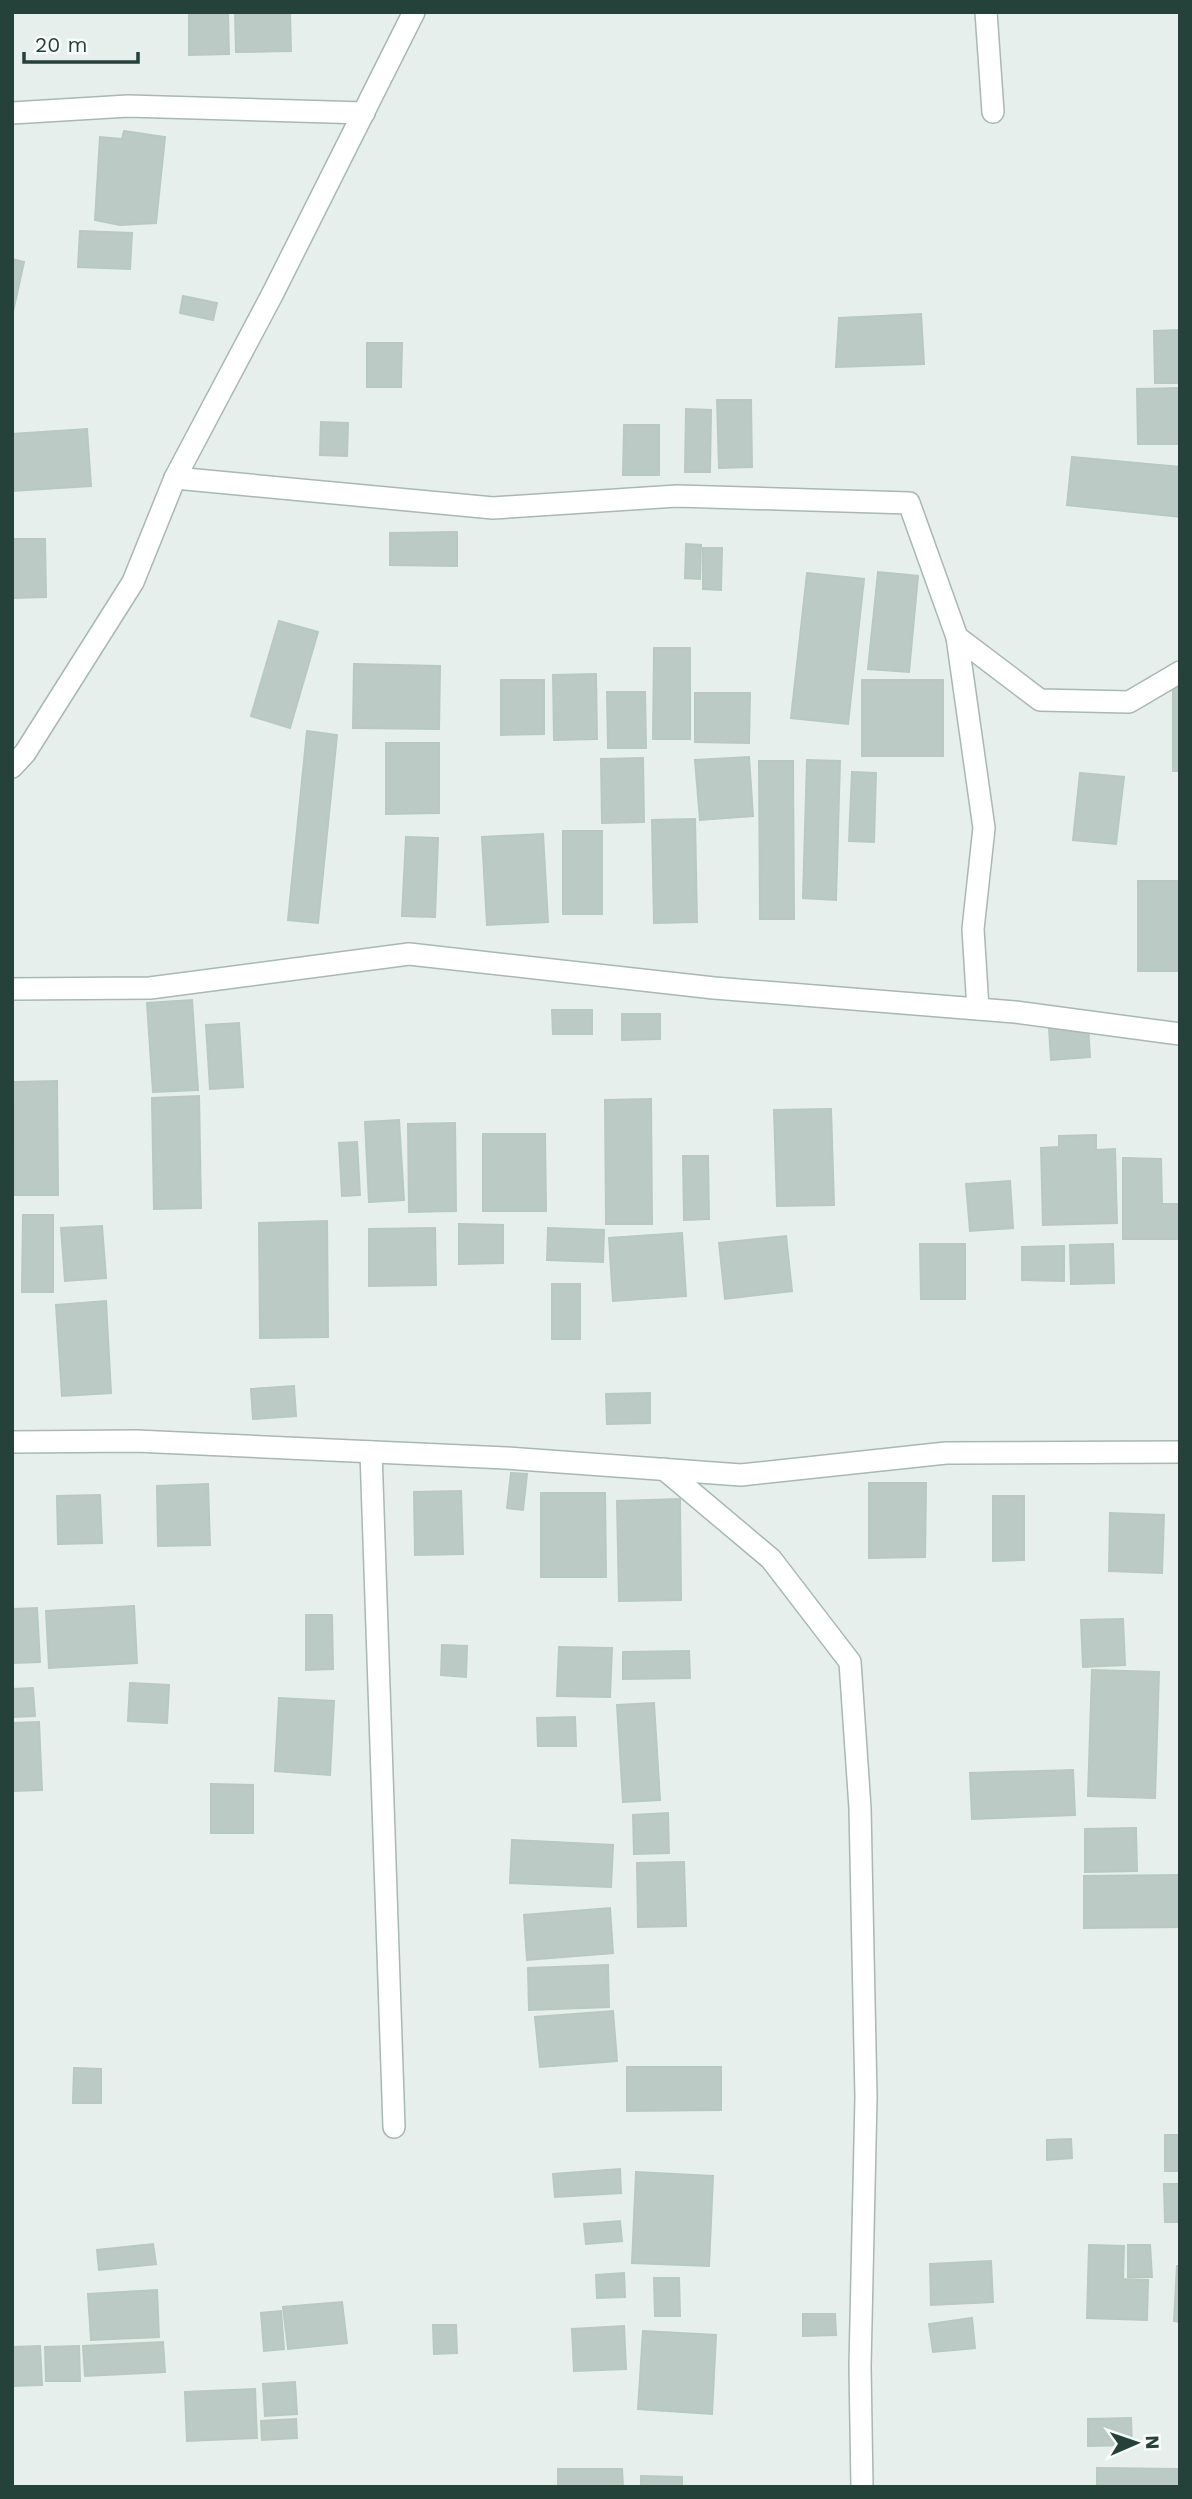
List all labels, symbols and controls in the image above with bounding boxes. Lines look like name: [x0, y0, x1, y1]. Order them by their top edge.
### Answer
scale bar: [24, 21, 138, 65]
text: 20 m: [35, 32, 87, 57]
north arrow: [1101, 2408, 1171, 2478]
text: N: [1141, 2435, 1164, 2450]

